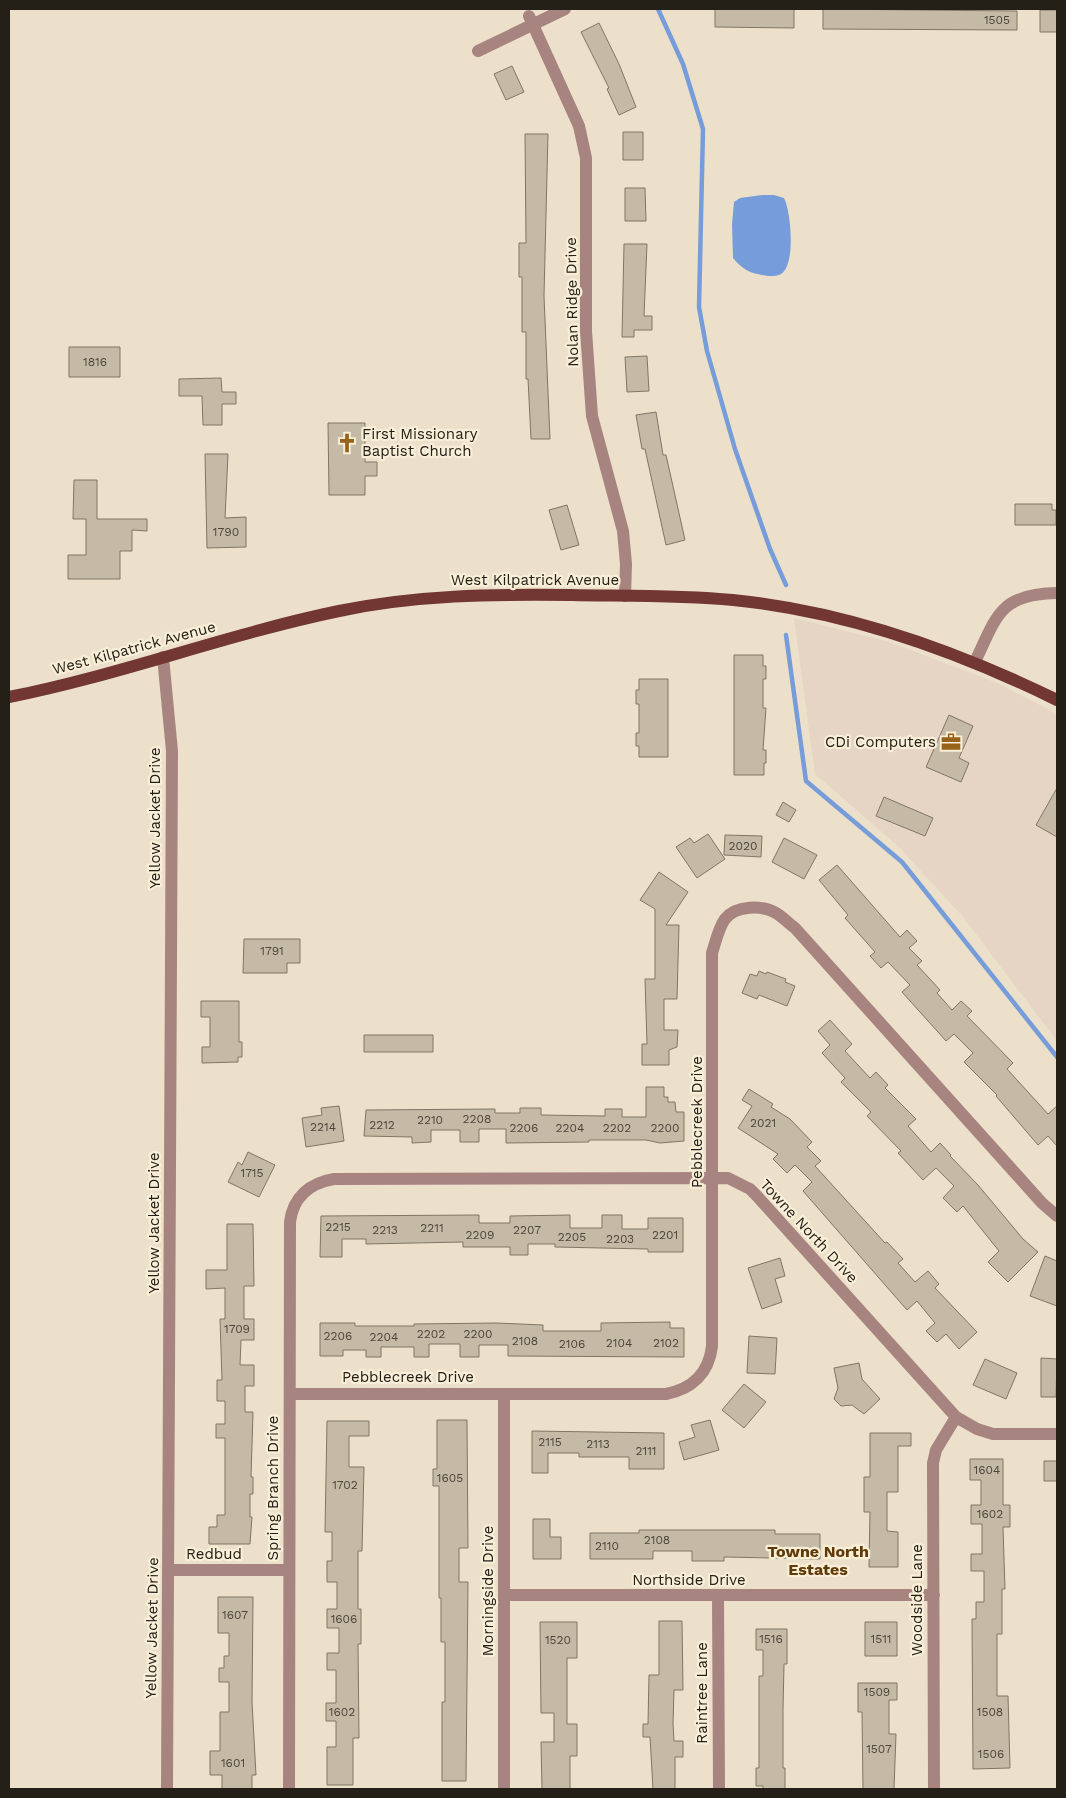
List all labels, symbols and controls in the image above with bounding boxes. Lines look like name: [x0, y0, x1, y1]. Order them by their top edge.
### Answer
house number: 1505: [984, 13, 1010, 27]
street label: Nolan Ridge Drive: [562, 237, 582, 367]
house number: 1816: [83, 355, 107, 369]
place label: First Missionary Baptist Church: [362, 425, 478, 460]
church icon: First Missionary Baptist Church: [336, 432, 358, 454]
house number: 1790: [213, 525, 239, 539]
street label: West Kilpatrick Avenue: [451, 571, 619, 589]
street label: West Kilpatrick Avenue: [50, 618, 218, 678]
office icon: CDi Computers: [940, 731, 962, 753]
place label: CDi Computers: [825, 733, 936, 751]
street label: Yellow Jacket Drive: [146, 747, 164, 889]
house number: 2020: [729, 839, 757, 853]
house number: 1791: [260, 944, 284, 958]
street label: Pebblecreek Drive: [688, 1056, 706, 1188]
house number: 2208: [463, 1112, 491, 1126]
house number: 2210: [417, 1113, 443, 1127]
house number: 2021: [750, 1116, 776, 1130]
house number: 2212: [369, 1118, 395, 1132]
house number: 2214: [310, 1120, 336, 1134]
house number: 2206: [510, 1121, 538, 1135]
house number: 2204: [556, 1121, 584, 1135]
house number: 2202: [603, 1121, 631, 1135]
house number: 2200: [651, 1121, 679, 1135]
street label: Yellow Jacket Drive: [145, 1152, 163, 1294]
house number: 1715: [240, 1166, 264, 1180]
street label: Towne North Drive: [756, 1175, 862, 1287]
house number: 2215: [325, 1220, 351, 1234]
house number: 2211: [420, 1221, 444, 1235]
house number: 2213: [372, 1223, 398, 1237]
house number: 2207: [513, 1223, 541, 1237]
house number: 2209: [466, 1228, 494, 1242]
house number: 2201: [652, 1228, 678, 1242]
house number: 2205: [558, 1230, 586, 1244]
house number: 2203: [606, 1232, 634, 1246]
house number: 1709: [224, 1322, 250, 1336]
house number: 2202: [417, 1327, 445, 1341]
house number: 2200: [464, 1327, 492, 1341]
house number: 2206: [324, 1329, 352, 1343]
house number: 2204: [370, 1330, 398, 1344]
house number: 2108: [512, 1334, 538, 1348]
house number: 2104: [606, 1336, 632, 1350]
house number: 2102: [653, 1336, 679, 1350]
house number: 2106: [559, 1337, 585, 1351]
street label: Pebblecreek Drive: [342, 1368, 474, 1386]
street label: Spring Branch Drive: [264, 1415, 282, 1561]
house number: 2115: [538, 1435, 562, 1449]
house number: 2113: [586, 1437, 610, 1451]
house number: 2111: [635, 1444, 657, 1458]
house number: 1604: [974, 1463, 1000, 1477]
house number: 1605: [437, 1471, 463, 1485]
house number: 1702: [332, 1478, 358, 1492]
house number: 1602: [977, 1507, 1003, 1521]
street label: Morningside Drive: [479, 1526, 497, 1656]
house number: 2108: [644, 1533, 670, 1547]
house number: 2110: [595, 1539, 619, 1553]
district label: Towne North Estates: [767, 1542, 869, 1579]
street label: Woodside Lane: [908, 1544, 926, 1656]
street label: Redbud: [186, 1545, 242, 1563]
street label: Yellow Jacket Drive: [142, 1557, 162, 1699]
street label: Northside Drive: [632, 1571, 746, 1589]
house number: 1607: [222, 1608, 248, 1622]
house number: 1606: [331, 1612, 357, 1626]
house number: 1516: [759, 1632, 783, 1646]
house number: 1511: [870, 1632, 892, 1646]
house number: 1520: [545, 1633, 571, 1647]
street label: Raintree Lane: [693, 1642, 711, 1744]
house number: 1509: [864, 1685, 890, 1699]
house number: 1602: [329, 1705, 355, 1719]
house number: 1508: [977, 1705, 1003, 1719]
house number: 1507: [866, 1742, 892, 1756]
house number: 1506: [978, 1747, 1004, 1761]
house number: 1601: [221, 1756, 245, 1770]

